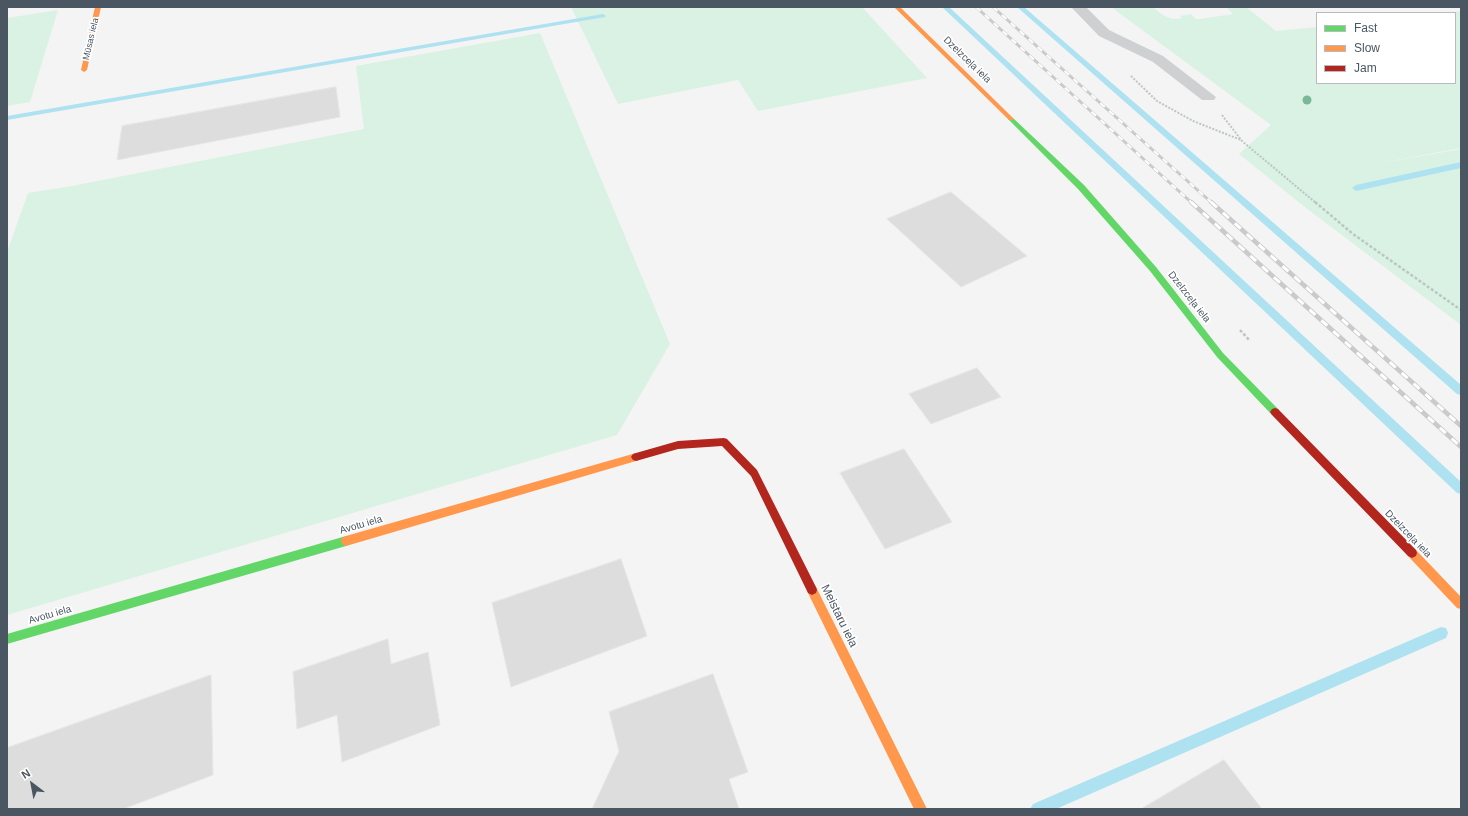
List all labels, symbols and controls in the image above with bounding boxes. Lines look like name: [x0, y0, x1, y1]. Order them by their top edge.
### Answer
legend: [1316, 12, 1456, 84]
street label: Mūsas iela: [81, 17, 101, 61]
text: Fast: [1354, 21, 1377, 35]
street label: Dzelzceļa iela: [941, 34, 993, 86]
text: Slow: [1354, 41, 1380, 55]
text: Jam: [1354, 61, 1377, 75]
street label: Dzelzceļa iela: [1165, 269, 1213, 325]
street label: Dzelzceļa iela: [1382, 508, 1434, 560]
street label: Avotu iela: [338, 513, 384, 537]
street label: Meistaru iela: [818, 582, 860, 650]
street label: Avotu iela: [27, 603, 73, 627]
north arrow: [12, 764, 52, 804]
text: N: [19, 767, 32, 781]

